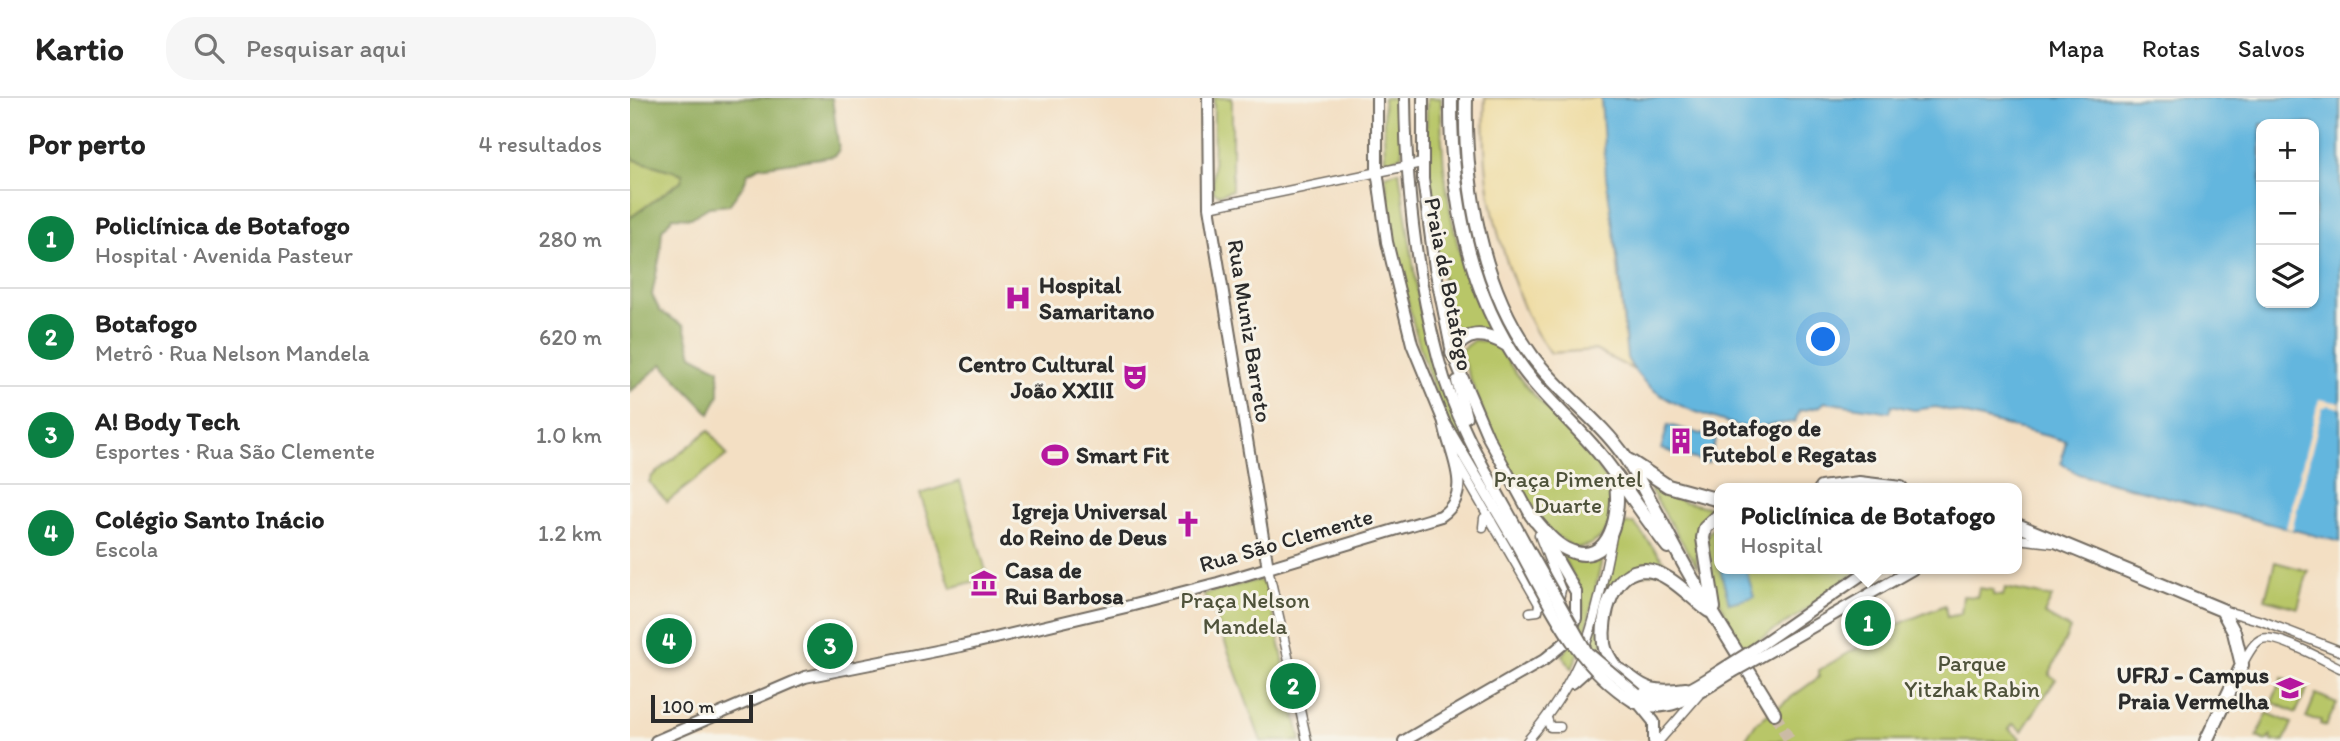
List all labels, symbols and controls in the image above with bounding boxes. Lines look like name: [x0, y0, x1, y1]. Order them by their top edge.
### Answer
search box: [166, 17, 656, 80]
text: Kartio: [35, 29, 124, 68]
icon: search: [190, 29, 228, 67]
text: Pesquisar aqui: [246, 32, 407, 64]
text: Mapa: [2048, 34, 2104, 63]
text: Rotas: [2142, 34, 2200, 63]
text: Salvos: [2238, 34, 2305, 63]
map controls: [2256, 119, 2319, 308]
button: +: [2256, 119, 2319, 182]
text: Por perto: [28, 125, 146, 162]
text: 4 resultados: [479, 130, 602, 158]
button: −: [2256, 182, 2319, 245]
street label: Praia de Botafogo: [1418, 195, 1480, 373]
text: Policlínica de Botafogo: [95, 209, 350, 241]
text: 1: [46, 225, 56, 253]
text: 280 m: [539, 225, 602, 253]
street label: Rua Muniz Barreto: [1222, 237, 1278, 425]
text: Hospital · Avenida Pasteur: [95, 241, 353, 269]
button: layers: [2256, 245, 2319, 308]
place label: Hospital Samaritano: [1039, 271, 1155, 325]
hospital icon: Hospital Samaritano: [1003, 283, 1033, 313]
text: Botafogo: [95, 307, 197, 339]
your location: [1806, 322, 1840, 356]
text: 2: [45, 323, 57, 351]
text: 620 m: [539, 323, 602, 351]
text: Metrô · Rua Nelson Mandela: [95, 339, 370, 367]
place label: Centro Cultural João XXIII: [958, 350, 1114, 404]
theatre icon: Centro Cultural João XXIII: [1120, 362, 1150, 392]
text: A! Body Tech: [95, 405, 240, 437]
place label: Botafogo de Futebol e Regatas: [1702, 414, 1877, 468]
text: 3: [45, 421, 57, 449]
text: 1.0 km: [536, 421, 602, 449]
building icon: Botafogo de Futebol e Regatas: [1666, 426, 1696, 456]
text: Esportes · Rua São Clemente: [95, 437, 375, 465]
sports icon: Smart Fit: [1040, 440, 1070, 470]
place label: Smart Fit: [1076, 441, 1170, 469]
park label: Praça Pimentel Duarte: [1493, 465, 1643, 519]
popup: [1714, 483, 2022, 574]
place label: Igreja Universal do Reino de Deus: [1000, 497, 1167, 551]
text: Policlínica de Botafogo: [1741, 499, 1995, 531]
street label: Rua São Clemente: [1196, 502, 1376, 578]
text: Colégio Santo Inácio: [95, 503, 325, 535]
church icon: Igreja Universal do Reino de Deus: [1173, 509, 1203, 539]
text: 4: [44, 519, 58, 547]
text: 1.2 km: [538, 519, 602, 547]
text: Hospital: [1741, 531, 1823, 559]
text: Escola: [95, 535, 158, 563]
place label: Casa de Rui Barbosa: [1005, 556, 1124, 610]
museum icon: Casa de Rui Barbosa: [969, 568, 999, 598]
park label: Praça Nelson Mandela: [1180, 586, 1310, 640]
pin: 1: [1845, 597, 1891, 649]
pin: 4: [646, 615, 692, 667]
pin: 3: [807, 620, 853, 672]
park label: Parque Yitzhak Rabin: [1904, 649, 2040, 703]
pin: 2: [1270, 660, 1316, 712]
place label: UFRJ - Campus Praia Vermelha: [2116, 661, 2270, 715]
school or university icon: UFRJ - Campus Praia Vermelha: [2275, 673, 2305, 703]
scale bar: [651, 692, 752, 724]
text: 100 m: [662, 695, 714, 718]

